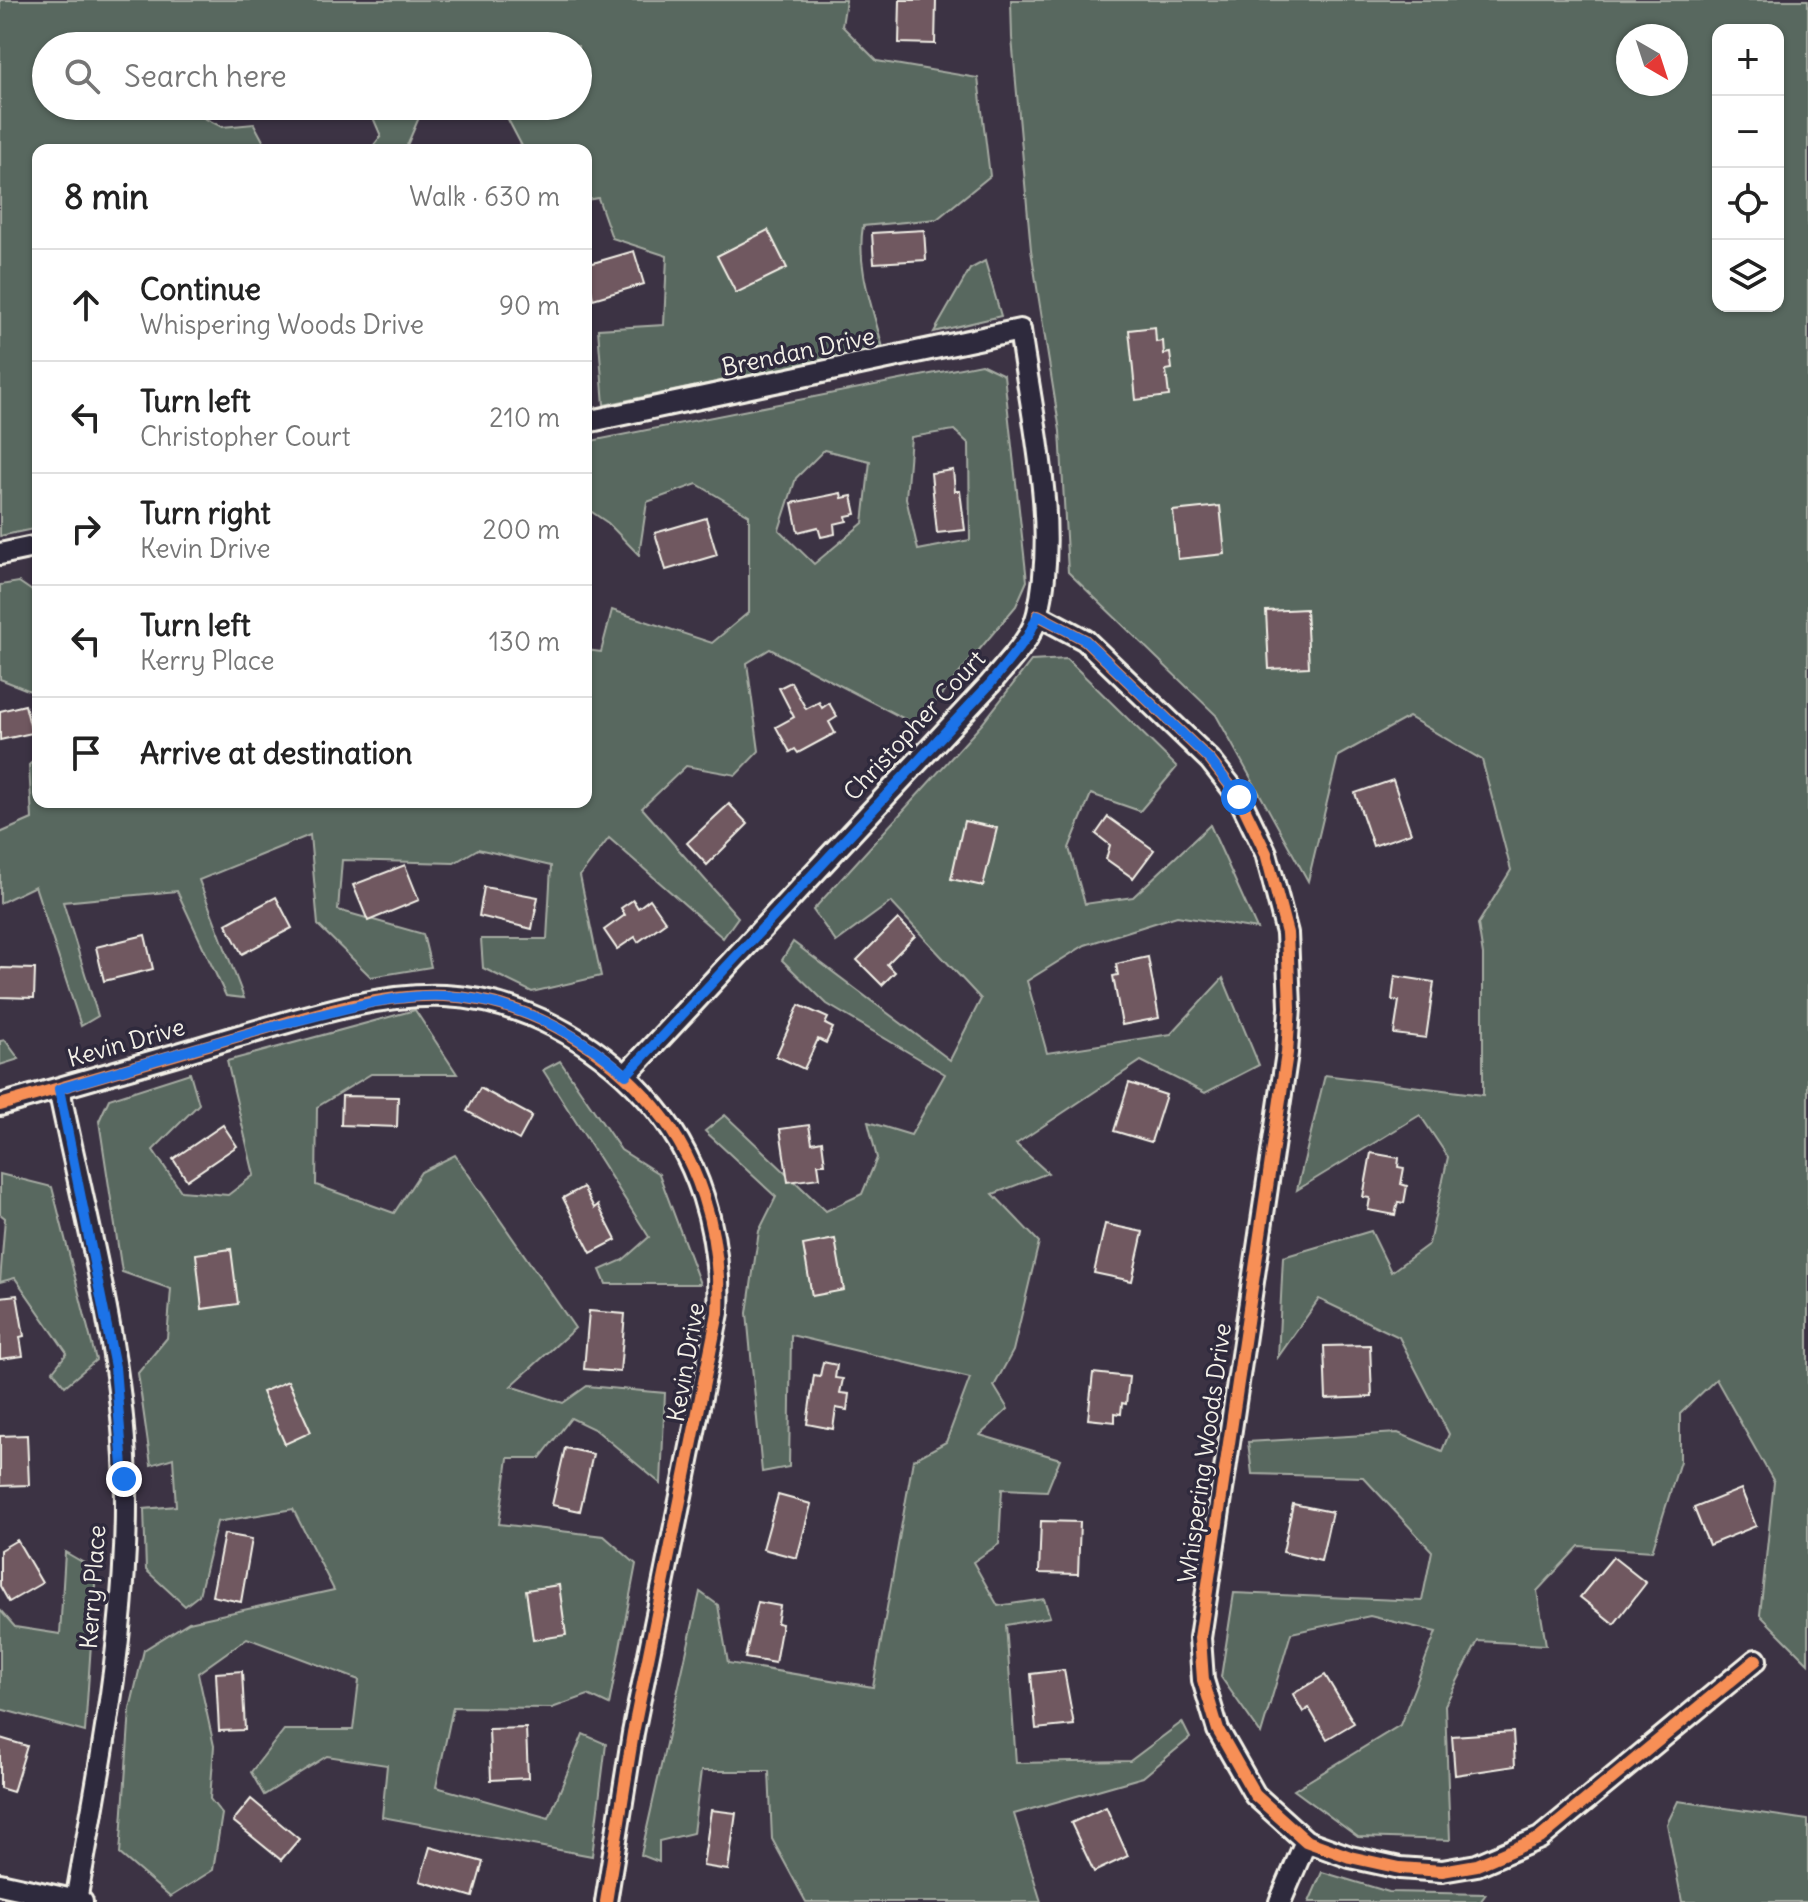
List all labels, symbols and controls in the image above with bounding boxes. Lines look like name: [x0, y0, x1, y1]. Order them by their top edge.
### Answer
north arrow: [1616, 24, 1688, 96]
map controls: [1712, 24, 1784, 312]
button: +: [1712, 24, 1784, 96]
search box: [32, 32, 592, 120]
icon: search: [60, 54, 104, 98]
text: Search here: [124, 57, 287, 95]
button: −: [1712, 96, 1784, 168]
button: locate: [1712, 168, 1784, 240]
text: 8 min: [64, 175, 149, 218]
text: Walk · 630 m: [409, 180, 560, 213]
button: layers: [1712, 240, 1784, 312]
text: Continue: [140, 270, 261, 308]
icon: ahead: [64, 283, 108, 327]
text: 90 m: [499, 289, 560, 322]
text: Whispering Woods Drive: [140, 308, 424, 341]
street label: Brendan Drive: [719, 320, 877, 382]
text: Turn left: [140, 382, 251, 420]
icon: left: [64, 395, 108, 439]
text: 210 m: [489, 401, 560, 434]
text: Christopher Court: [140, 420, 350, 453]
text: Turn right: [140, 494, 271, 532]
icon: right: [64, 507, 108, 551]
text: 200 m: [483, 513, 560, 546]
text: Kevin Drive: [140, 532, 271, 565]
text: Turn left: [140, 606, 251, 644]
icon: left: [64, 619, 108, 663]
text: 130 m: [489, 625, 560, 658]
text: Kerry Place: [140, 644, 275, 677]
street label: Christopher Court: [837, 644, 991, 806]
icon: arrive: [64, 731, 108, 775]
text: Arrive at destination: [140, 734, 412, 772]
route start: [1221, 779, 1257, 815]
street label: Kevin Drive: [64, 1011, 188, 1073]
street label: Kevin Drive: [660, 1300, 710, 1424]
street label: Whispering Woods Drive: [1171, 1321, 1237, 1585]
route end: [106, 1461, 142, 1497]
street label: Kerry Place: [73, 1524, 111, 1650]

